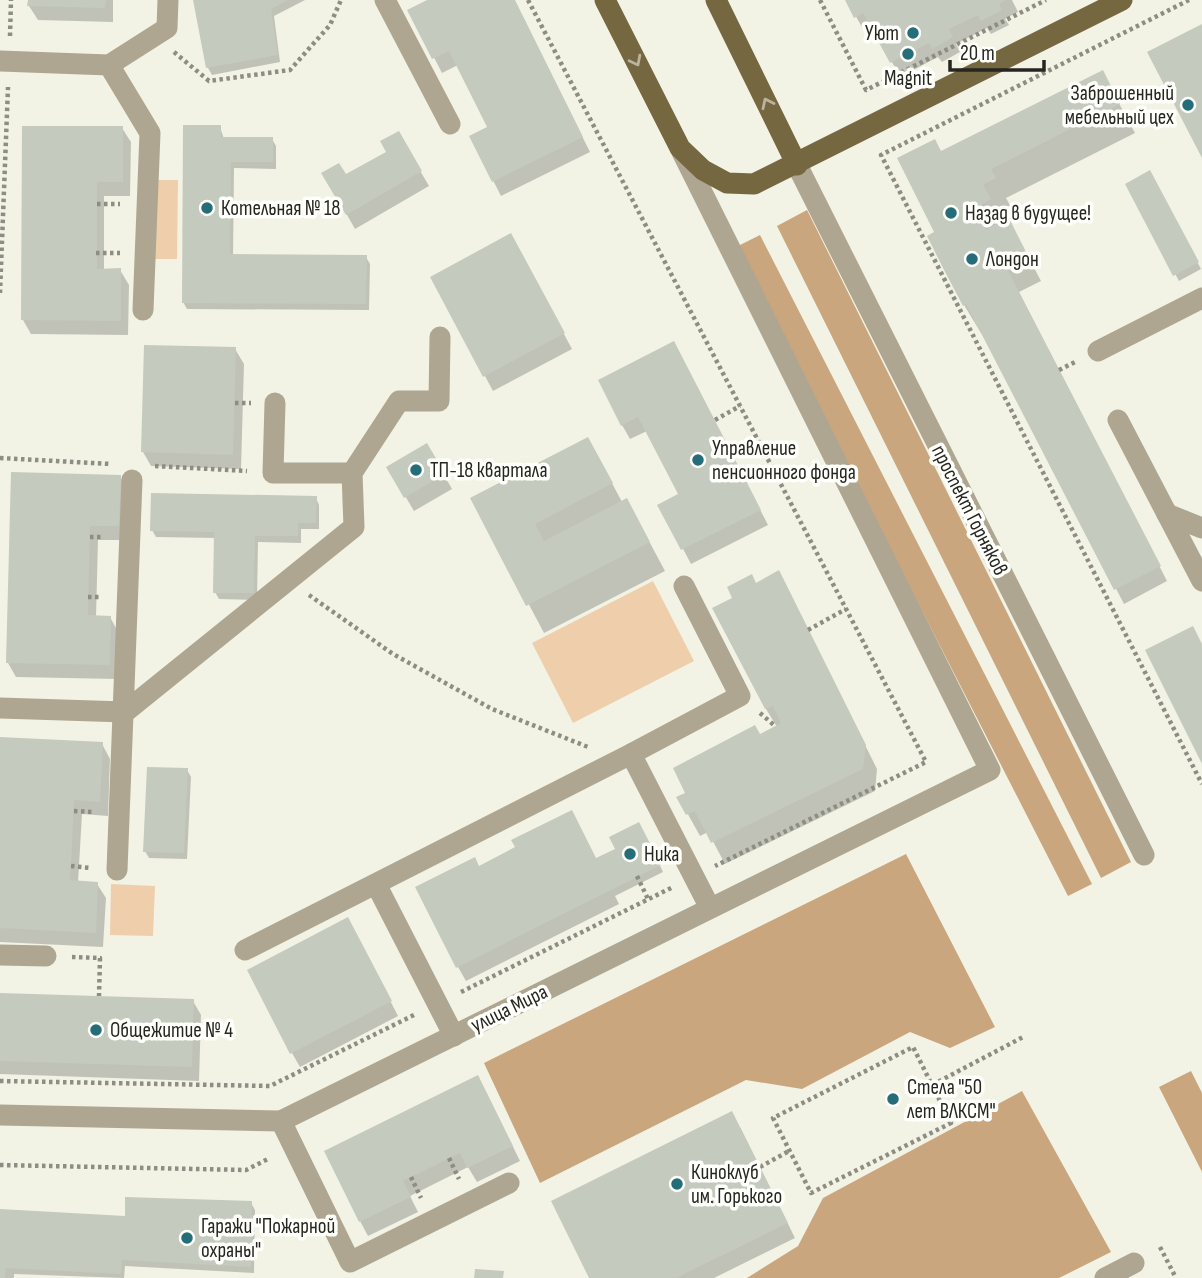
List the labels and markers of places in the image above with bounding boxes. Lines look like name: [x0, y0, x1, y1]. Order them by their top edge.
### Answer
place label: Уют: [865, 21, 899, 46]
marker: Уют: [905, 25, 921, 41]
marker: Magnit: [900, 46, 916, 62]
place label: Magnit: [884, 66, 932, 91]
place label: Заброшенный мебельный цех: [1065, 81, 1174, 130]
marker: Заброшенный мебельный цех: [1180, 97, 1196, 113]
place label: Котельная № 18: [221, 196, 340, 221]
marker: Котельная № 18: [199, 200, 215, 216]
place label: Назад в будущее!: [965, 201, 1091, 226]
marker: Назад в будущее!: [943, 205, 959, 221]
place label: Лондон: [985, 247, 1039, 272]
marker: Лондон: [964, 251, 980, 267]
place label: Управление пенсионного фонда: [712, 436, 856, 485]
marker: Управление пенсионного фонда: [690, 452, 706, 468]
place label: ТП-18 квартала: [430, 458, 548, 483]
marker: ТП-18 квартала: [408, 462, 424, 478]
place label: Ника: [644, 842, 679, 867]
marker: Ника: [622, 846, 638, 862]
place label: Общежитие № 4: [110, 1018, 233, 1043]
marker: Общежитие № 4: [88, 1022, 104, 1038]
place label: Стела "50 лет ВЛКСМ": [907, 1075, 996, 1124]
marker: Стела "50 лет ВЛКСМ": [885, 1091, 901, 1107]
place label: Киноклуб им. Горького: [691, 1160, 782, 1209]
marker: Киноклуб им. Горького: [669, 1176, 685, 1192]
place label: Гаражи "Пожарной охраны": [201, 1214, 335, 1263]
marker: Гаражи "Пожарной охраны": [179, 1230, 195, 1246]

